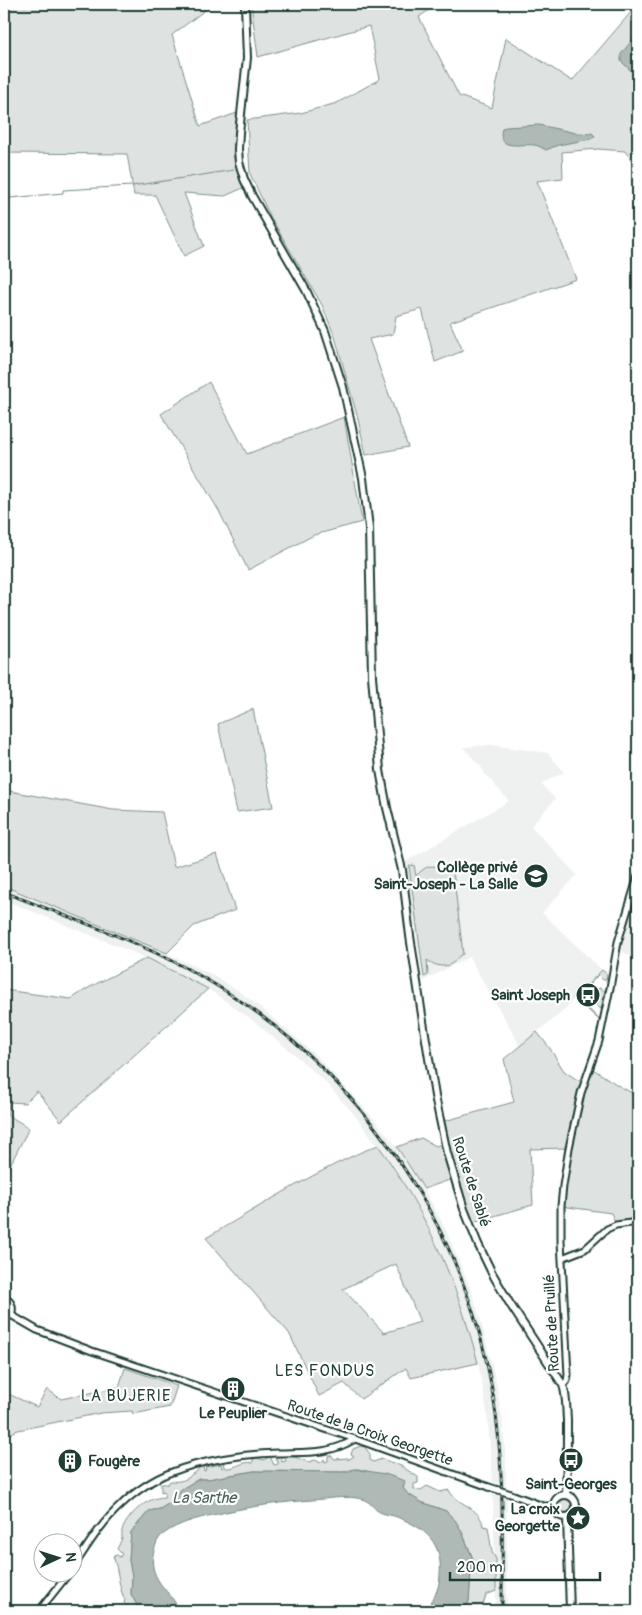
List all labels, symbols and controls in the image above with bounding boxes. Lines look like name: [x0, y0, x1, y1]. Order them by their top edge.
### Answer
place label: Collège privé Saint-Joseph - La Salle: [374, 858, 519, 894]
school or university icon: Collège privé Saint-Joseph - La Salle: [523, 863, 549, 889]
bus stop icon: Saint Joseph: [575, 982, 601, 1008]
place label: Saint Joseph: [491, 986, 570, 1005]
street label: Route de Sablé: [447, 1134, 495, 1230]
street label: Route de Pruillé: [540, 1274, 564, 1372]
district label: LES FONDUS: [275, 1361, 375, 1381]
building icon: Le Peuplier: [220, 1376, 246, 1402]
district label: LA BUJERIE: [81, 1386, 171, 1406]
street label: Route de la Croix Georgette: [285, 1396, 456, 1470]
place label: Le Peuplier: [199, 1404, 268, 1423]
bus stop icon: Saint-Georges: [558, 1447, 584, 1473]
building icon: Fougère: [57, 1448, 83, 1474]
place label: Fougère: [88, 1452, 140, 1471]
place label: Saint-Georges: [525, 1475, 617, 1494]
water label: La Sarthe: [172, 1488, 238, 1508]
place label: La croix Georgette: [495, 1500, 561, 1536]
place icon: La croix Georgette: [565, 1505, 591, 1531]
north arrow: [32, 1532, 82, 1582]
scale bar: [450, 1550, 600, 1582]
text: N: [62, 1552, 79, 1562]
text: 200 m: [457, 1558, 502, 1577]

